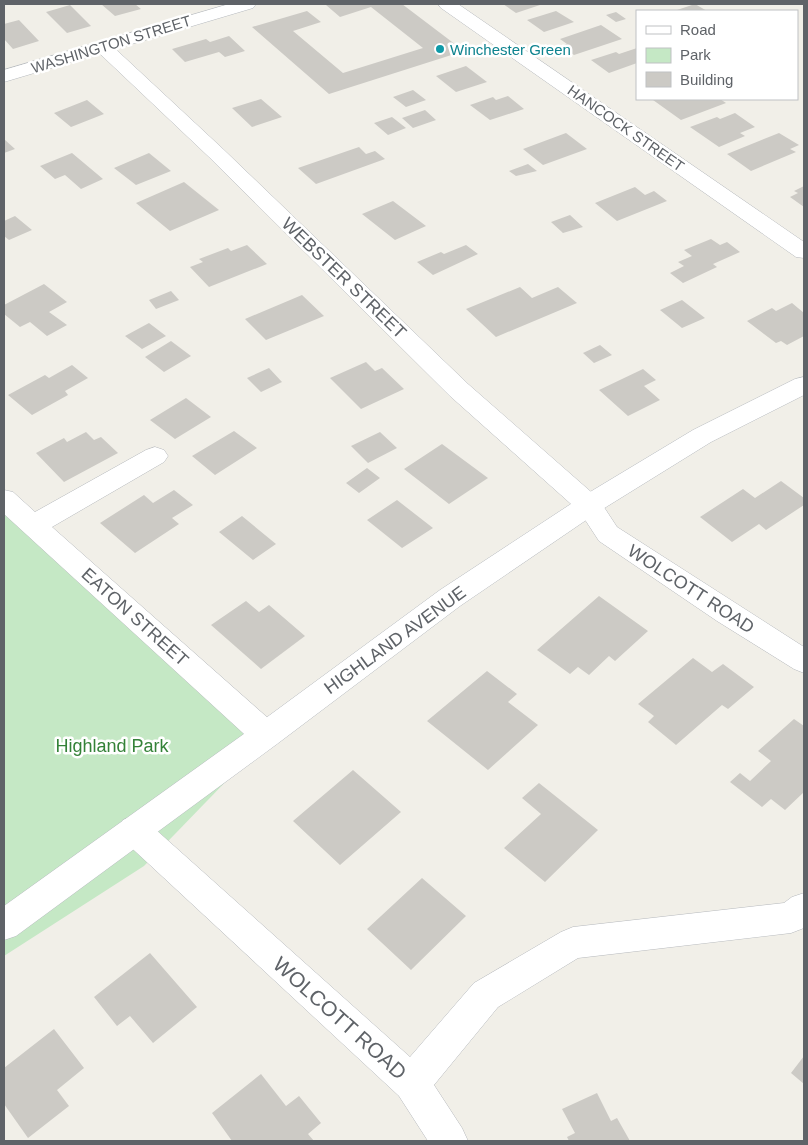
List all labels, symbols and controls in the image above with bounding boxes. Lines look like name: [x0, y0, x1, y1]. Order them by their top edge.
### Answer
legend: [636, 10, 798, 100]
street label: WASHINGTON STREET: [29, 12, 193, 76]
text: Road: [680, 21, 716, 38]
place label: Winchester Green: [450, 41, 571, 58]
marker: Winchester Green: [434, 43, 446, 55]
text: Park: [680, 46, 711, 63]
text: Building: [680, 71, 733, 88]
street label: HANCOCK STREET: [564, 81, 688, 175]
street label: WEBSTER STREET: [278, 213, 410, 343]
street label: WOLCOTT ROAD: [624, 541, 758, 637]
street label: EATON STREET: [78, 564, 192, 670]
street label: HIGHLAND AVENUE: [320, 582, 470, 698]
park label: Highland Park: [55, 736, 170, 756]
street label: WOLCOTT ROAD: [269, 952, 411, 1084]

